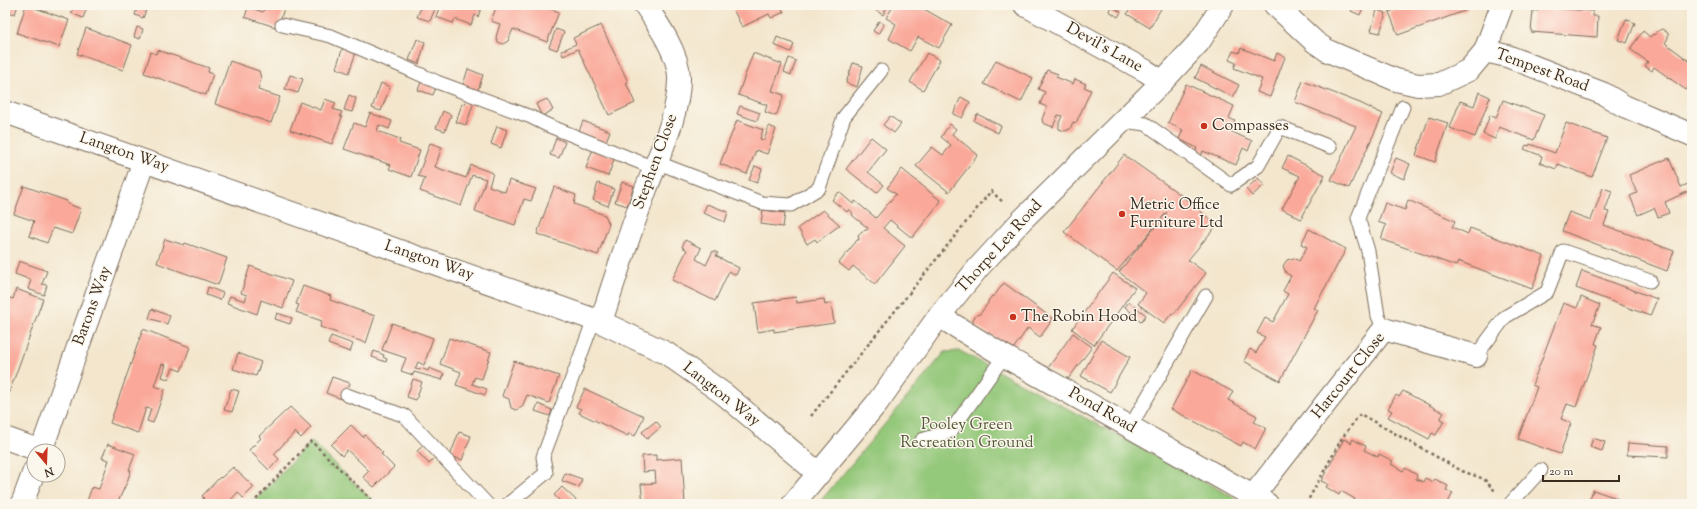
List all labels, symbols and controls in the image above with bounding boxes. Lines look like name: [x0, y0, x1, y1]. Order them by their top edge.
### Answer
street label: Devil's Lane: [1062, 18, 1146, 78]
street label: Tempest Road: [1492, 43, 1592, 99]
street label: Stephen Close: [628, 111, 684, 213]
place label: Compasses: [1212, 115, 1289, 138]
marker: Compasses: [1199, 121, 1209, 131]
street label: Langton Way: [76, 127, 172, 179]
place label: Metric Office Furniture Ltd: [1130, 194, 1223, 235]
street label: Thorpe Lea Road: [952, 195, 1048, 299]
marker: Metric Office Furniture Ltd: [1117, 209, 1127, 219]
street label: Langton Way: [381, 235, 477, 287]
street label: Barons Way: [68, 263, 118, 349]
place label: The Robin Hood: [1021, 306, 1137, 329]
marker: The Robin Hood: [1008, 312, 1018, 322]
street label: Harcourt Close: [1307, 328, 1391, 424]
street label: Langton Way: [677, 357, 765, 433]
street label: Pond Road: [1064, 382, 1140, 440]
park label: Pooley Green Recreation Ground: [900, 414, 1034, 455]
north arrow: [26, 443, 66, 483]
scale bar: [1543, 457, 1619, 483]
text: N: [42, 462, 57, 481]
text: 20 m: [1549, 463, 1574, 481]

